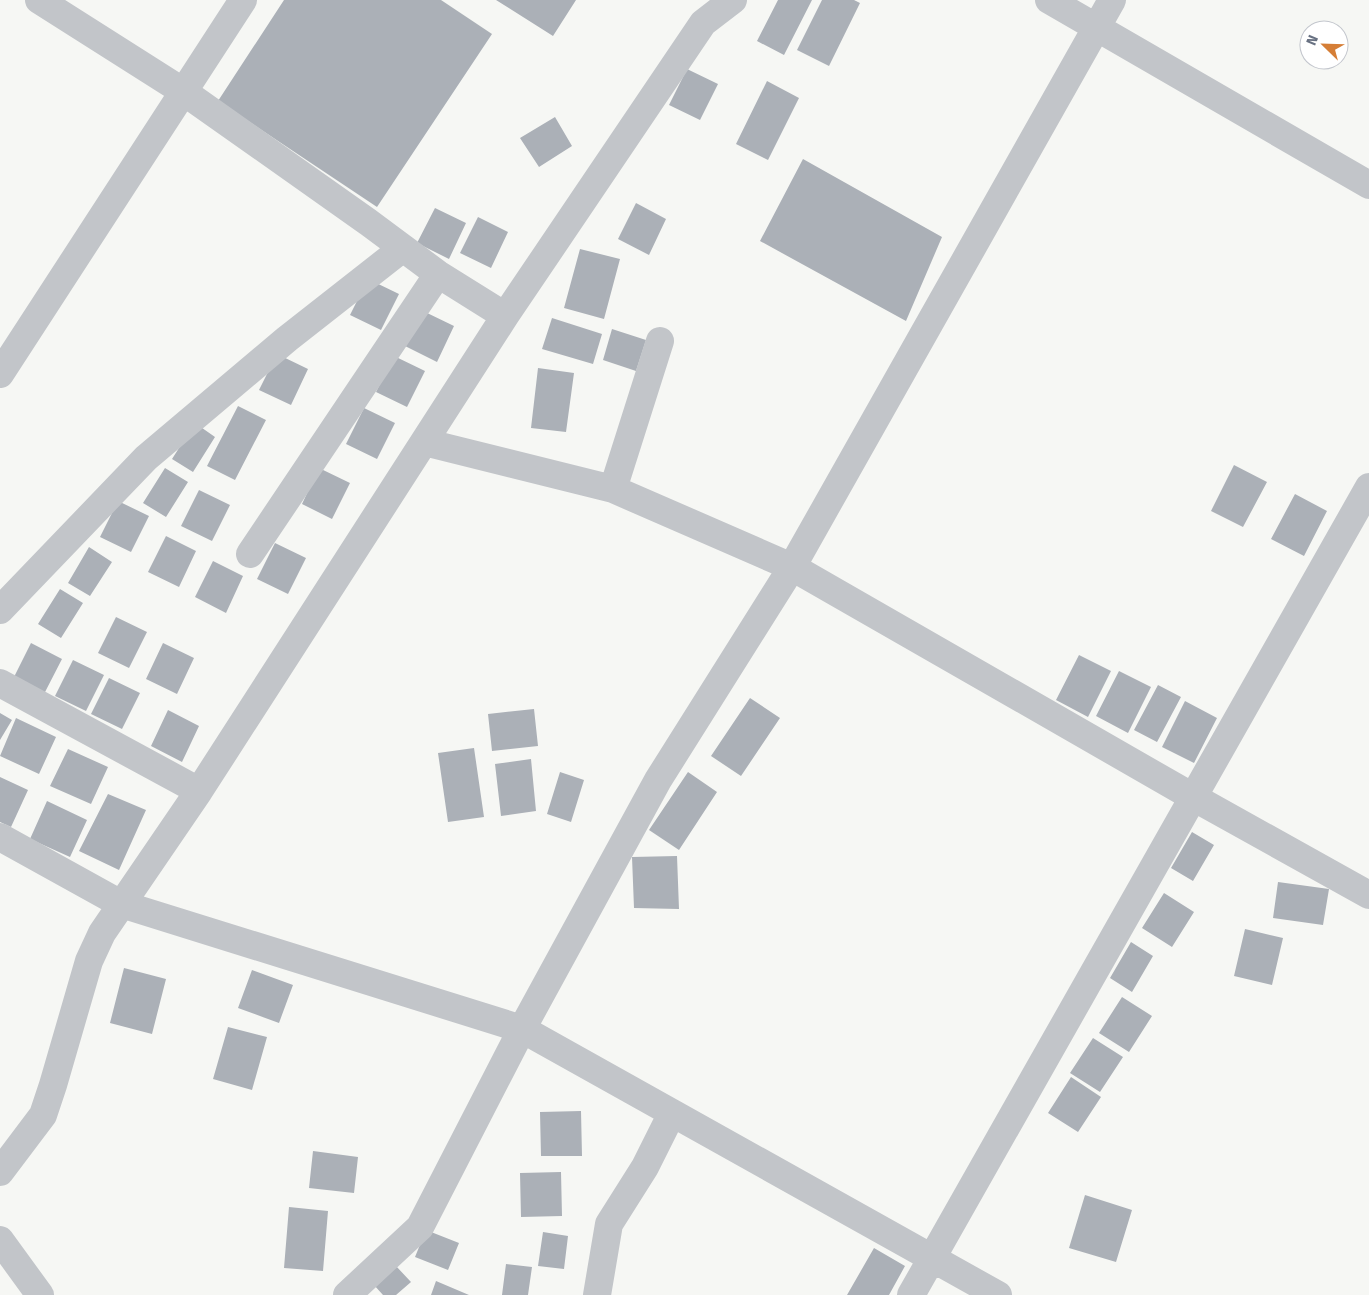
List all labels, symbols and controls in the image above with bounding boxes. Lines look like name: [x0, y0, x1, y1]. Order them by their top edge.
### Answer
north arrow: [1299, 20, 1349, 70]
text: N: [1303, 33, 1322, 48]

